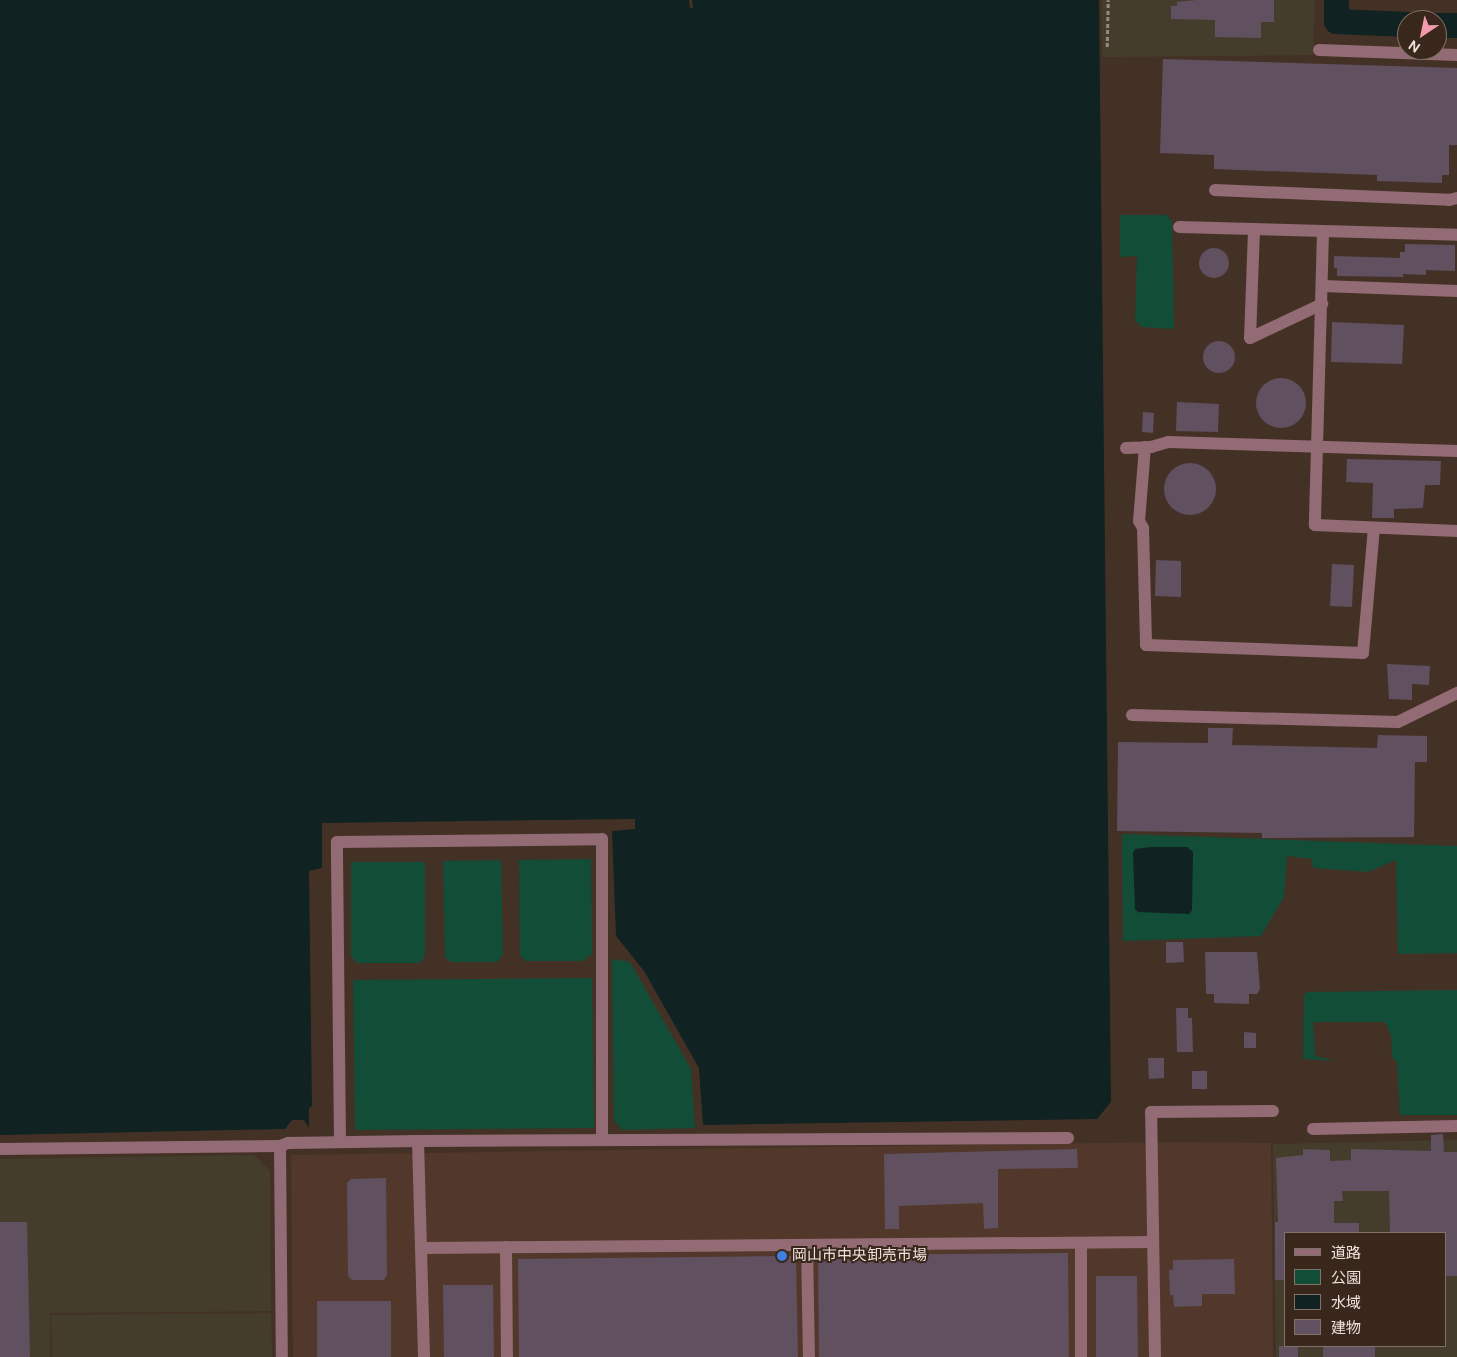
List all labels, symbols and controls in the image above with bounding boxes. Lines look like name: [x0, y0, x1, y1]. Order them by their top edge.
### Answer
north arrow: [1397, 10, 1447, 60]
text: N: [1405, 36, 1423, 57]
legend: [1284, 1232, 1447, 1347]
text: 道路: [1331, 1243, 1361, 1263]
place label: 岡山市中央卸売市場: [792, 1247, 927, 1265]
marker: 岡山市中央卸売市場: [776, 1250, 788, 1262]
text: 公園: [1331, 1268, 1361, 1288]
text: 水域: [1331, 1293, 1361, 1313]
text: 建物: [1331, 1318, 1361, 1338]

